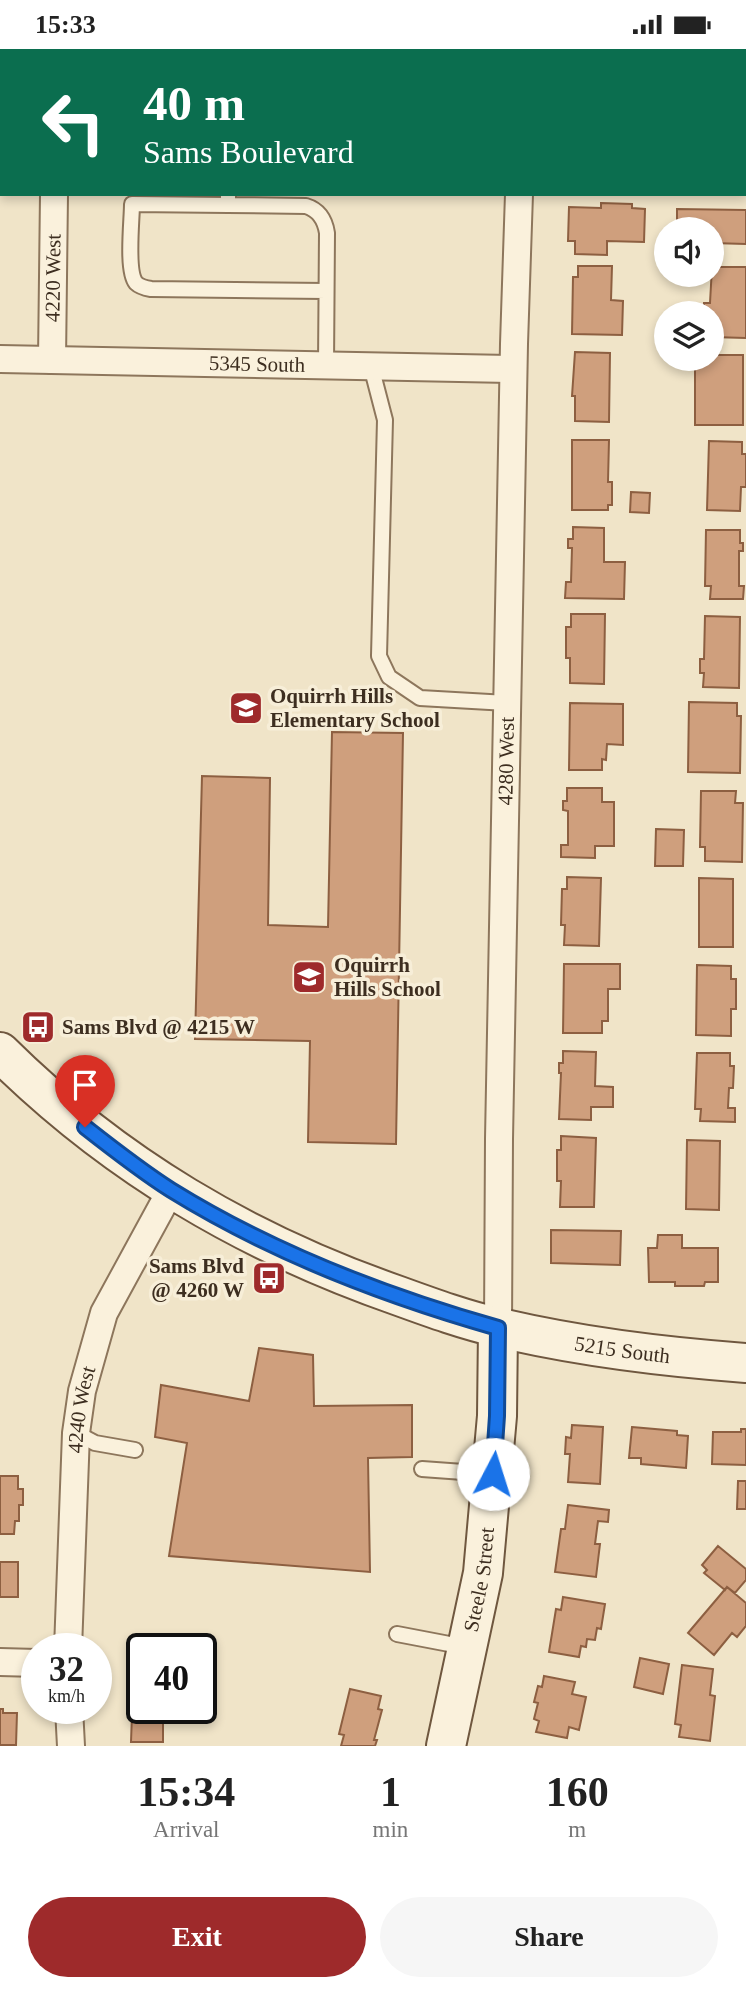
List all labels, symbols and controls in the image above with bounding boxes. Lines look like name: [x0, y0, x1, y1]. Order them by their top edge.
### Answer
text: 15:33: [35, 10, 96, 39]
text: 40 m: [143, 76, 245, 131]
icon: left: [28, 77, 119, 168]
text: Sams Boulevard: [143, 134, 354, 170]
map controls: [654, 217, 724, 371]
button: sound: [654, 217, 724, 287]
street label: 4220 West: [40, 234, 66, 322]
button: layers: [654, 301, 724, 371]
street label: 5345 South: [209, 351, 306, 377]
place label: Oquirrh Hills Elementary School: [270, 684, 440, 732]
school or university icon: Oquirrh Hills Elementary School: [227, 689, 265, 727]
street label: 4280 West: [493, 717, 519, 805]
place label: Oquirrh Hills School: [334, 953, 441, 1001]
school or university icon: Oquirrh Hills School: [290, 958, 328, 996]
bus stop icon: Sams Blvd @ 4215 W: [19, 1008, 57, 1046]
place label: Sams Blvd @ 4215 W: [62, 1015, 255, 1039]
pin: [55, 1055, 115, 1127]
icon: arrive: [66, 1066, 104, 1104]
place label: Sams Blvd @ 4260 W: [149, 1254, 244, 1302]
bus stop icon: Sams Blvd @ 4260 W: [250, 1259, 288, 1297]
street label: 5215 South: [573, 1331, 672, 1368]
street label: 4240 West: [63, 1363, 101, 1454]
position arrow: [456, 1437, 530, 1511]
street label: Steele Street: [459, 1526, 499, 1634]
speed limit sign: 40: [126, 1633, 217, 1724]
text: 32: [49, 1650, 84, 1689]
text: km/h: [48, 1686, 85, 1706]
text: 15:34: [137, 1769, 235, 1815]
text: 1: [380, 1769, 401, 1815]
text: 160: [546, 1769, 609, 1815]
text: Arrival: [153, 1817, 220, 1842]
text: min: [373, 1817, 408, 1842]
text: m: [568, 1817, 586, 1842]
button: Exit: [28, 1897, 366, 1977]
button: Share: [380, 1897, 718, 1977]

